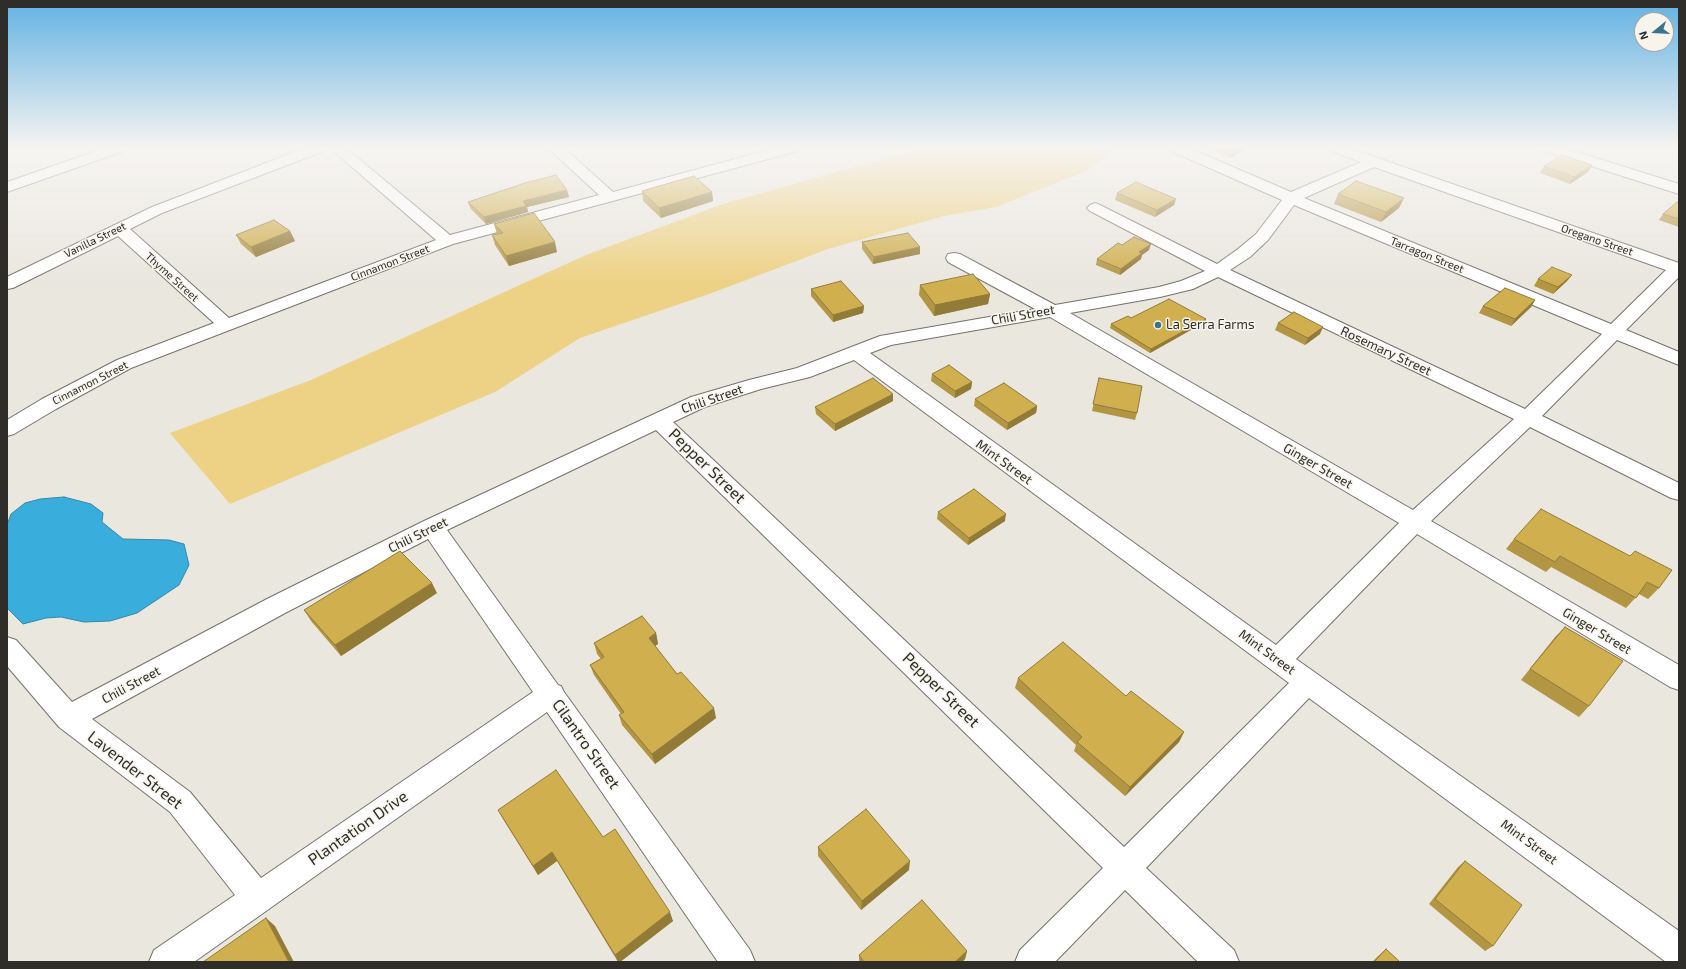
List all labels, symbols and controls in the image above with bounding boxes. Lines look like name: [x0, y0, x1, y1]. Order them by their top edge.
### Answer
north arrow: [1634, 12, 1674, 52]
text: N: [1636, 30, 1650, 41]
street label: Vanilla Street: [62, 219, 128, 261]
street label: Oregano Street: [1559, 222, 1635, 258]
street label: Tarragon Street: [1388, 234, 1466, 276]
street label: Cinnamon Street: [349, 242, 431, 284]
street label: Thyme Street: [143, 250, 201, 304]
street label: Chili Street: [990, 302, 1056, 328]
place label: La Serra Farms: [1166, 317, 1255, 333]
marker: La Serra Farms: [1153, 320, 1163, 330]
street label: Rosemary Street: [1338, 323, 1434, 379]
street label: Cinnamon Street: [50, 358, 130, 408]
street label: Chili Street: [679, 381, 745, 417]
street label: Pepper Street: [665, 425, 749, 507]
street label: Mint Street: [973, 436, 1035, 488]
street label: Ginger Street: [1281, 440, 1355, 492]
street label: Chili Street: [386, 514, 450, 556]
street label: Ginger Street: [1560, 604, 1634, 658]
street label: Mint Street: [1236, 626, 1298, 678]
street label: Pepper Street: [899, 649, 983, 731]
street label: Chili Street: [99, 663, 163, 707]
street label: Cilantro Street: [548, 695, 624, 793]
street label: Lavender Street: [84, 727, 186, 813]
street label: Plantation Drive: [305, 787, 411, 869]
street label: Mint Street: [1498, 816, 1560, 868]

